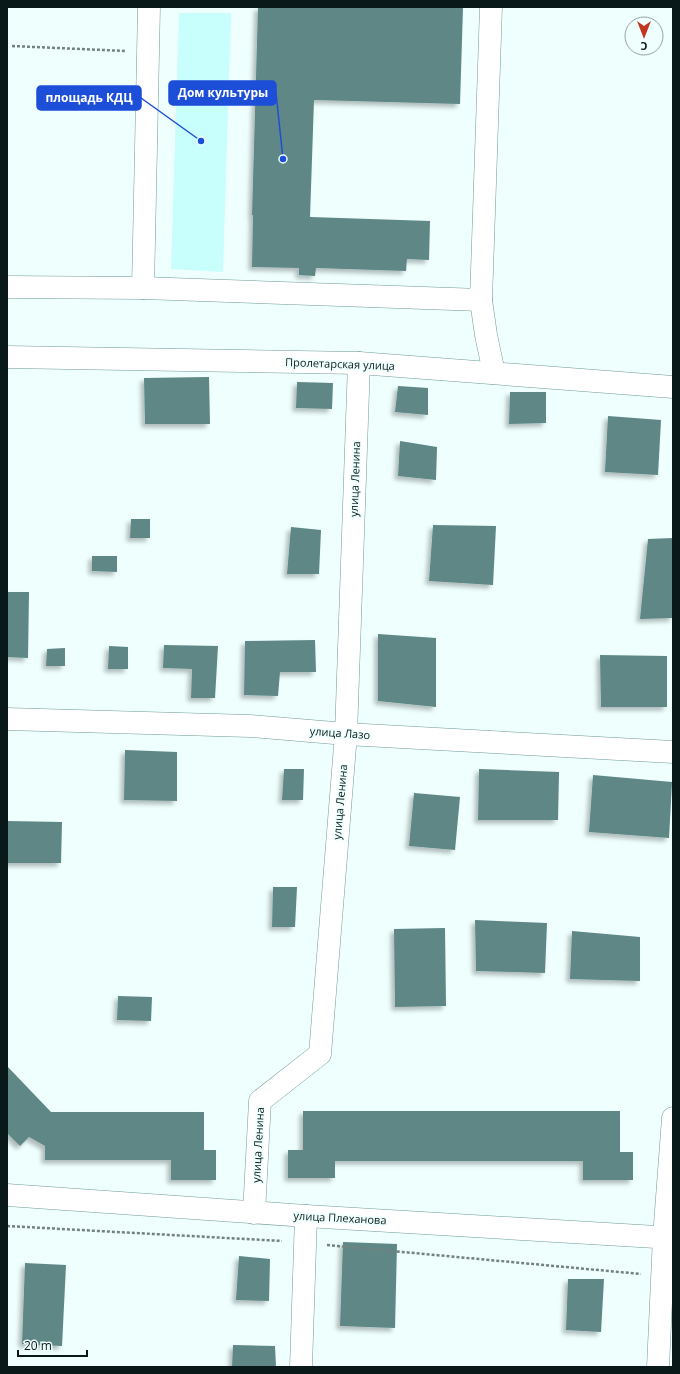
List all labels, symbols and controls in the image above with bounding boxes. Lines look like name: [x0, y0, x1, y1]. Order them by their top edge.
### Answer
north arrow: [624, 16, 664, 56]
text: С: [640, 39, 648, 54]
callout: Дом культуры: [169, 81, 276, 105]
text: Дом культуры: [178, 84, 268, 101]
callout: площадь КДЦ: [37, 86, 141, 110]
text: площадь КДЦ: [45, 89, 133, 106]
street label: Пролетарская улица: [285, 354, 395, 373]
street label: улица Ленина: [346, 441, 363, 517]
street label: улица Лазо: [309, 723, 371, 742]
street label: улица Ленина: [329, 764, 350, 840]
street label: улица Ленина: [248, 1107, 267, 1183]
street label: улица Плеханова: [293, 1208, 387, 1227]
scale bar: [18, 1332, 87, 1358]
text: 20 m: [24, 1337, 52, 1354]

